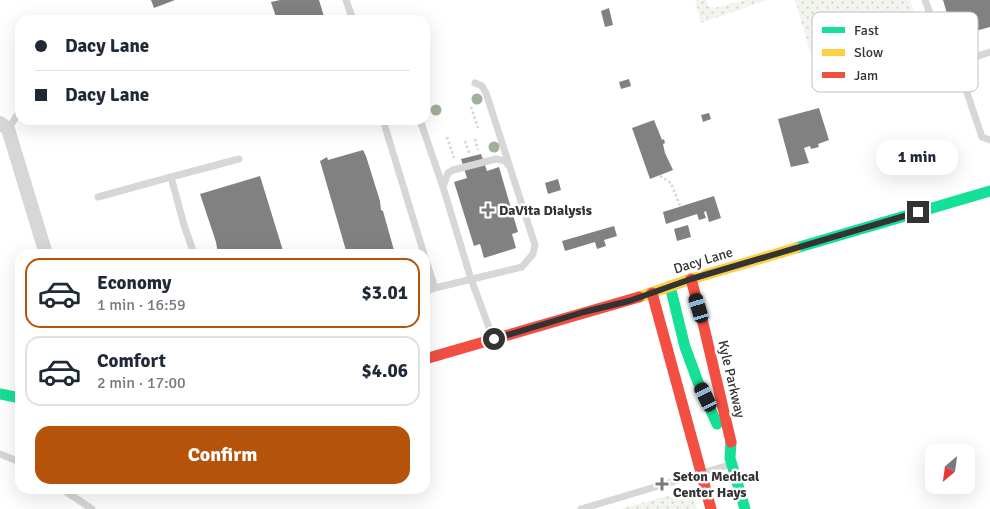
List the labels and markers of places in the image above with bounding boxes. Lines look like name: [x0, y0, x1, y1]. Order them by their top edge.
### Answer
place label: DaVita Dialysis: [499, 202, 592, 219]
marker: DaVita Dialysis: [481, 203, 495, 217]
place label: Seton Medical Center Hays: [673, 468, 760, 501]
marker: Seton Medical Center Hays: [655, 477, 669, 491]

